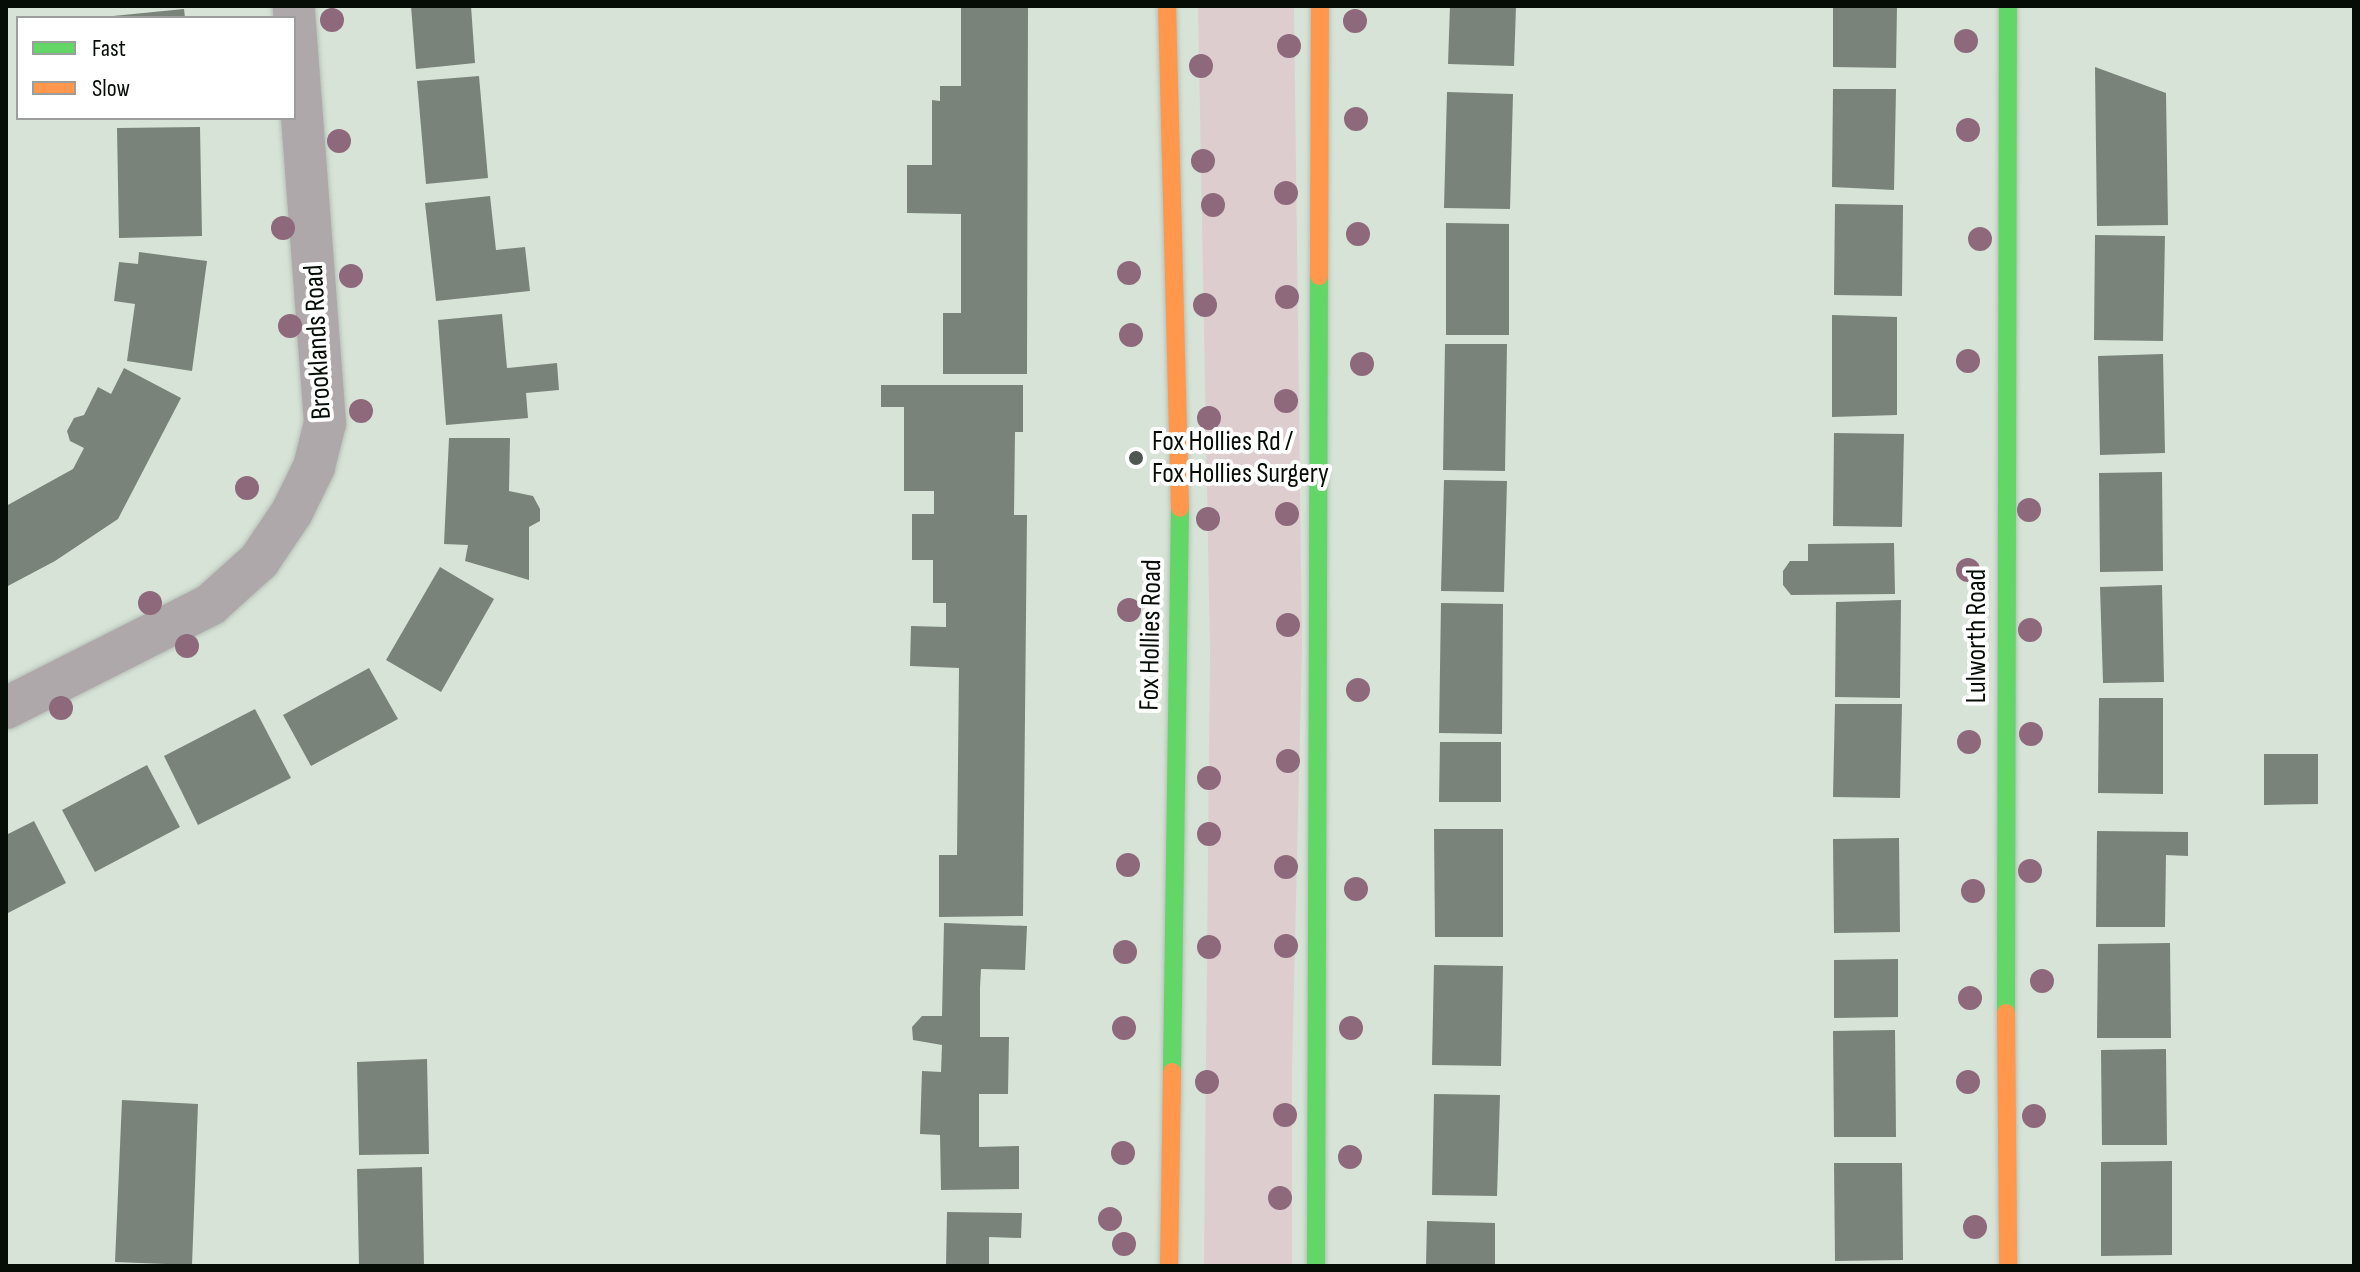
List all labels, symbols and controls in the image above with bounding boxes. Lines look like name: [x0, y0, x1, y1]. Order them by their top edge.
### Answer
legend: [16, 16, 296, 120]
text: Fast: [92, 34, 126, 63]
text: Slow: [92, 74, 130, 103]
street label: Brooklands Road: [297, 264, 339, 420]
place label: Fox Hollies Rd / Fox Hollies Surgery: [1152, 425, 1329, 491]
marker: Fox Hollies Rd / Fox Hollies Surgery: [1127, 449, 1145, 467]
street label: Fox Hollies Road: [1133, 559, 1169, 711]
street label: Lulworth Road: [1960, 569, 1994, 703]

